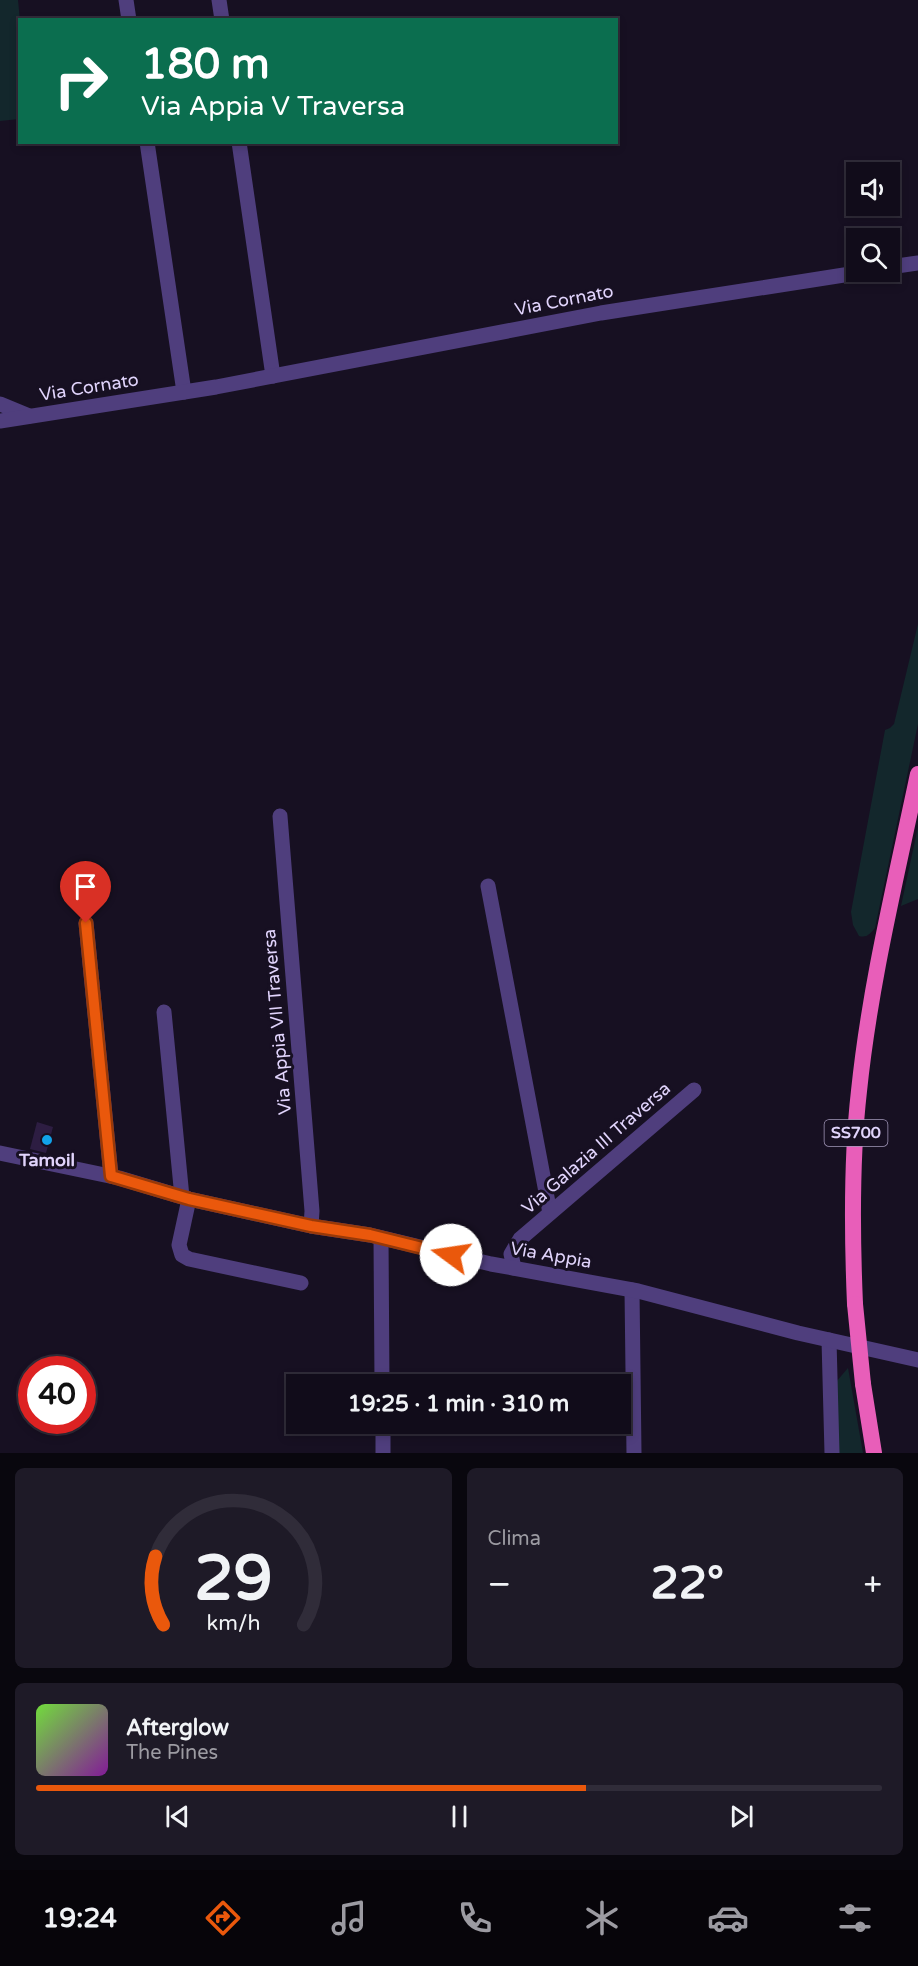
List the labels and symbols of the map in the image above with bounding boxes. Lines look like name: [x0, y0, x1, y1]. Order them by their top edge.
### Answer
street label: Via Cornato: [513, 280, 615, 320]
street label: Via Cornato: [38, 368, 140, 406]
pin: [60, 861, 111, 923]
street label: Via Appia VII Traversa: [258, 928, 296, 1116]
street label: Via Galazia III Traversa: [517, 1077, 675, 1219]
road number: SS700: [824, 1120, 888, 1146]
marker: Tamoil: [40, 1133, 54, 1147]
place label: Tamoil: [18, 1149, 75, 1171]
position arrow: [419, 1223, 483, 1287]
street label: Via Appia: [509, 1237, 593, 1273]
speed limit sign: 40: [18, 1356, 96, 1434]

